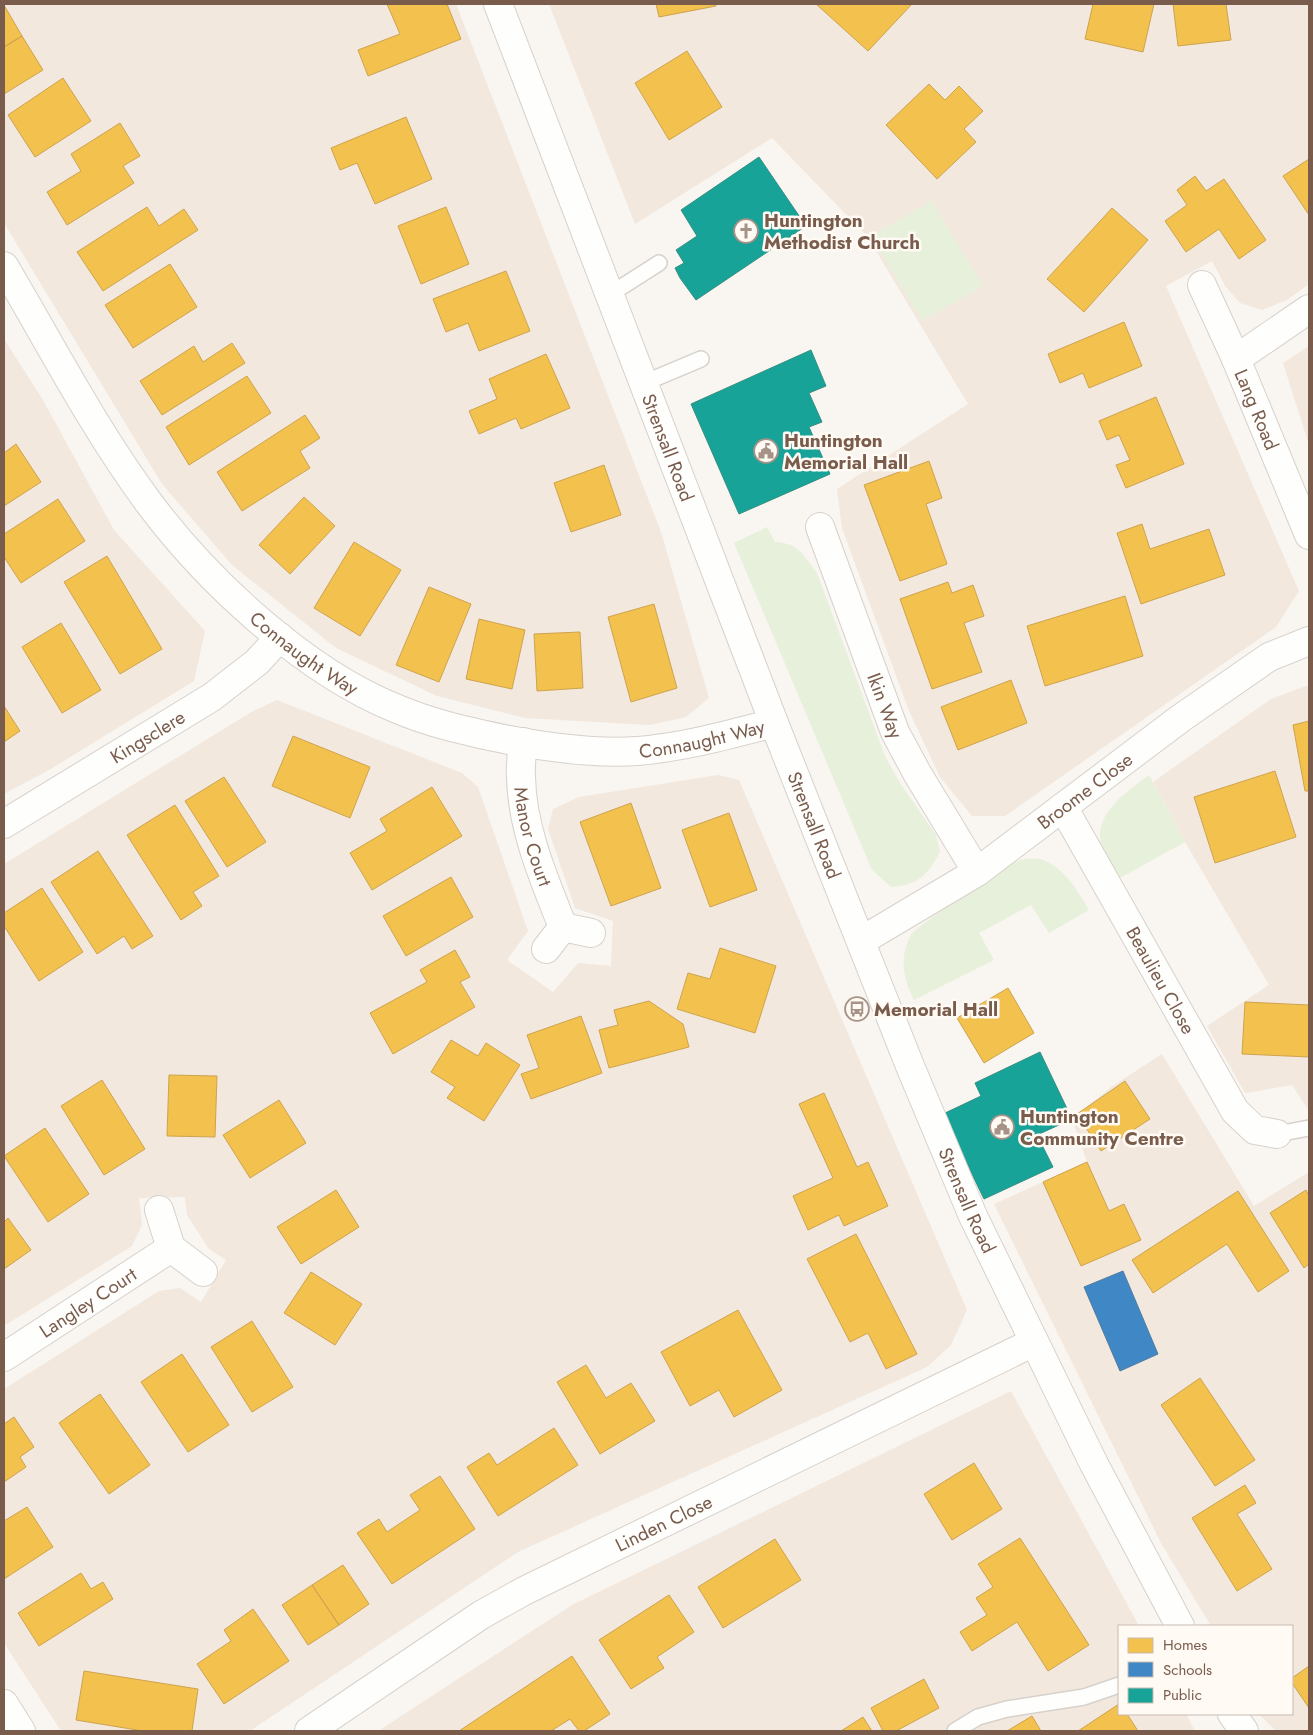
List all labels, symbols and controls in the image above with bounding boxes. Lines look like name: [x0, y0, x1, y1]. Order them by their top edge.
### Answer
place label: Huntington Methodist Church: [764, 207, 920, 256]
church icon: Huntington Methodist Church: [733, 218, 759, 244]
street label: Lang Road: [1228, 365, 1286, 454]
street label: Strensall Road: [635, 390, 701, 505]
place label: Huntington Memorial Hall: [784, 427, 908, 476]
public building icon: Huntington Memorial Hall: [753, 438, 779, 464]
street label: Connaught Way: [244, 605, 364, 702]
street label: Ikin Way: [861, 669, 910, 744]
street label: Kingsclere: [105, 703, 190, 770]
street label: Connaught Way: [638, 712, 768, 764]
street label: Broome Close: [1031, 746, 1138, 836]
street label: Strensall Road: [781, 767, 848, 883]
street label: Manor Court: [508, 786, 559, 890]
street label: Beaulieu Close: [1120, 922, 1202, 1039]
bus stop icon: Memorial Hall: [844, 996, 870, 1022]
place label: Memorial Hall: [874, 996, 998, 1023]
place label: Huntington Community Centre: [1020, 1103, 1184, 1152]
public building icon: Huntington Community Centre: [989, 1114, 1015, 1140]
street label: Strensall Road: [932, 1143, 1003, 1258]
street label: Langley Court: [34, 1260, 142, 1344]
street label: Linden Close: [610, 1488, 717, 1558]
legend: [1118, 1625, 1293, 1715]
text: Homes: [1163, 1634, 1207, 1656]
text: Schools: [1163, 1659, 1212, 1681]
text: Public: [1163, 1684, 1202, 1706]

